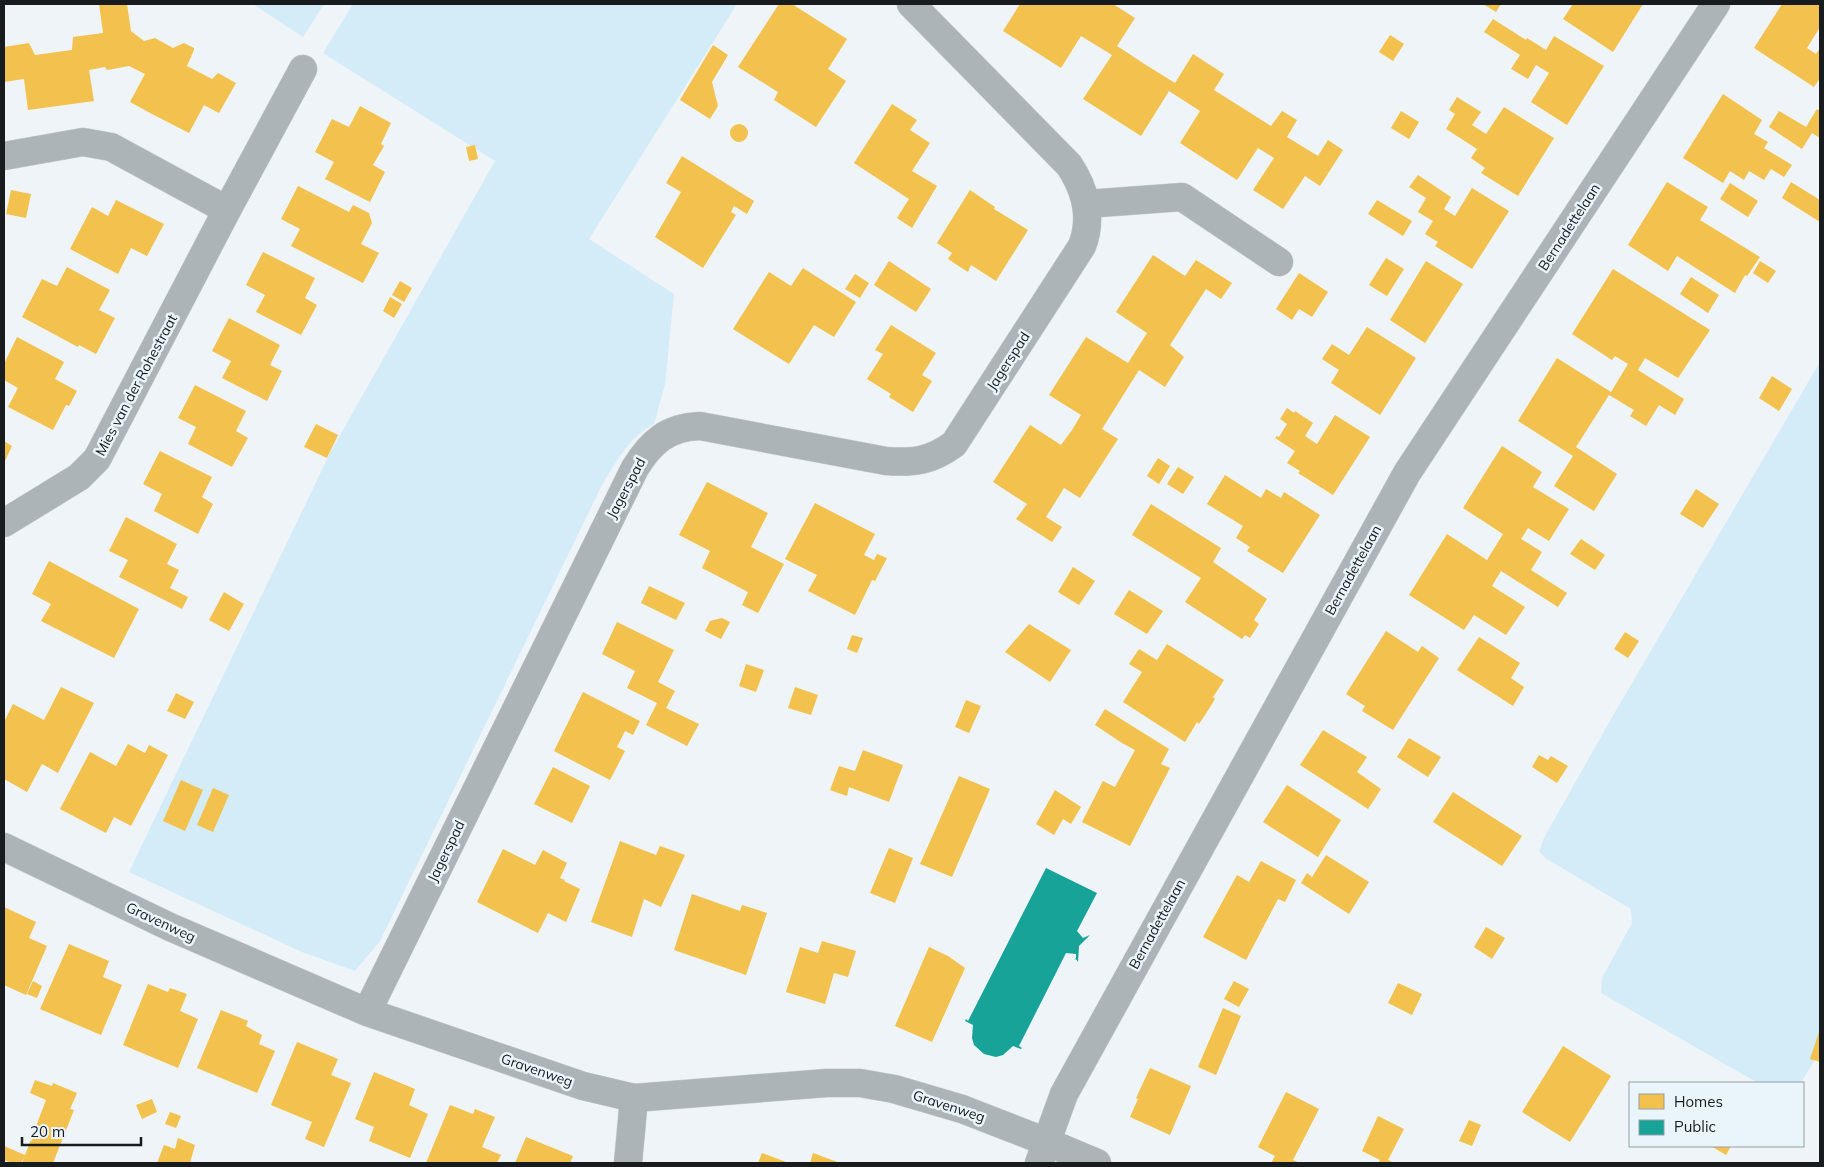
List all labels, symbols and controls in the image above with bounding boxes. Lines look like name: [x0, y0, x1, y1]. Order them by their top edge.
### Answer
street label: Bernadettelaan: [1534, 180, 1604, 274]
street label: Mies van der Rohestraat: [91, 311, 181, 459]
street label: Jagerspad: [982, 328, 1034, 394]
street label: Jagerspad: [603, 455, 649, 521]
street label: Bernadettelaan: [1321, 522, 1385, 618]
street label: Jagerspad: [423, 817, 469, 885]
street label: Bernadettelaan: [1125, 876, 1189, 972]
street label: Gravenweg: [123, 898, 199, 946]
street label: Gravenweg: [499, 1049, 575, 1091]
legend: [1629, 1082, 1804, 1147]
street label: Gravenweg: [911, 1086, 987, 1126]
text: Homes: [1674, 1092, 1723, 1111]
scale bar: [22, 1114, 141, 1146]
text: Public: [1674, 1117, 1716, 1136]
text: 20 m: [30, 1122, 65, 1141]

